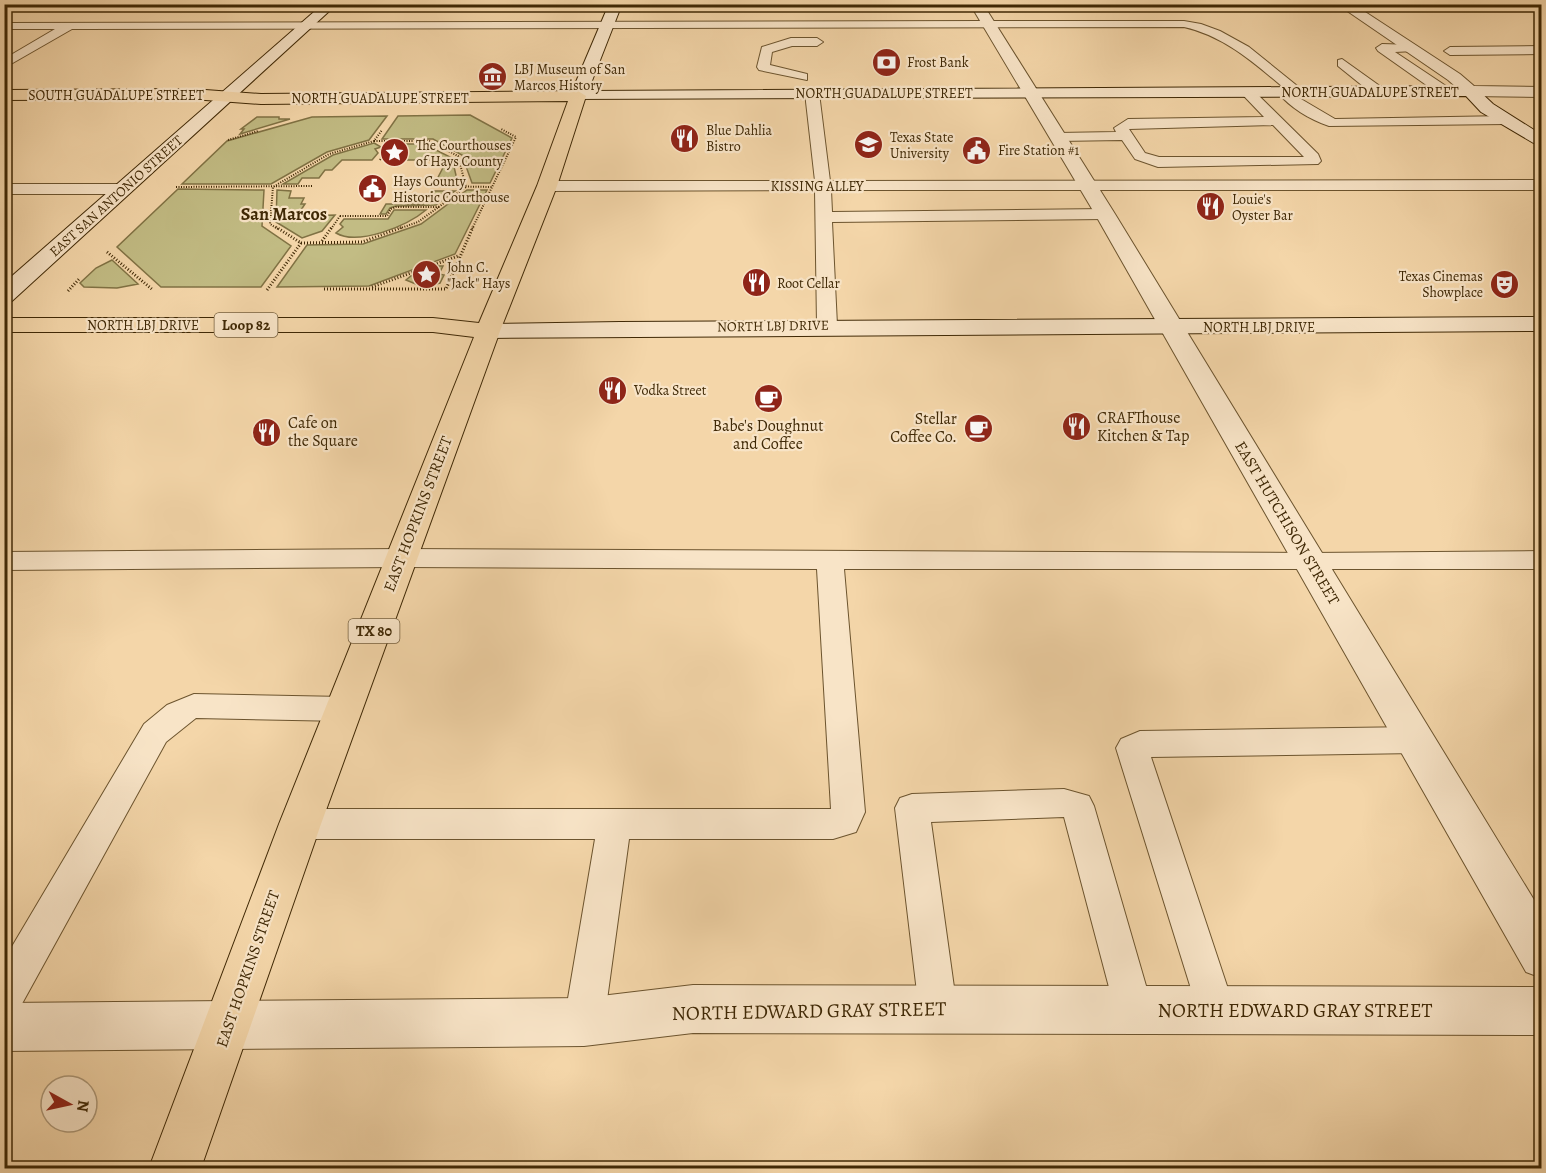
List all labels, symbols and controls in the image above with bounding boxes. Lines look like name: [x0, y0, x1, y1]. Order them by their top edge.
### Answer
bank icon: Frost Bank: [870, 46, 902, 78]
place label: Frost Bank: [907, 53, 969, 72]
place label: LBJ Museum of San Marcos History: [514, 60, 626, 95]
museum icon: LBJ Museum of San Marcos History: [477, 61, 509, 93]
street label: NORTH GUADALUPE STREET: [1281, 83, 1459, 102]
street label: NORTH GUADALUPE STREET: [795, 84, 973, 103]
street label: SOUTH GUADALUPE STREET: [28, 86, 204, 105]
street label: NORTH GUADALUPE STREET: [291, 89, 469, 108]
place label: Blue Dahlia Bistro: [706, 121, 773, 156]
restaurant icon: Blue Dahlia Bistro: [669, 122, 701, 154]
place label: Texas State University: [890, 128, 954, 163]
school or university icon: Texas State University: [853, 129, 885, 161]
street label: EAST SAN ANTONIO STREET: [45, 131, 187, 261]
public building icon: Fire Station #1: [961, 134, 993, 166]
place label: The Courthouses of Hays County: [416, 136, 511, 171]
place icon: The Courthouses of Hays County: [379, 137, 411, 169]
place label: Fire Station #1: [998, 141, 1080, 160]
place label: Hays County Historic Courthouse: [393, 172, 510, 207]
public building icon: Hays County Historic Courthouse: [356, 173, 388, 205]
street label: KISSING ALLEY: [770, 177, 864, 196]
place label: Louie's Oyster Bar: [1232, 190, 1294, 225]
restaurant icon: Louie's Oyster Bar: [1195, 191, 1227, 223]
district label: San Marcos: [241, 202, 327, 226]
place label: John C. "Jack" Hays: [447, 258, 510, 293]
place icon: John C. "Jack" Hays: [410, 259, 442, 291]
restaurant icon: Root Cellar: [740, 267, 772, 299]
place label: Texas Cinemas Showplace: [1399, 267, 1483, 302]
theatre icon: Texas Cinemas Showplace: [1488, 268, 1520, 300]
place label: Root Cellar: [777, 274, 841, 293]
road number: Loop 82: [214, 313, 278, 337]
street label: NORTH LBJ DRIVE: [87, 316, 199, 335]
street label: NORTH LBJ DRIVE: [717, 316, 829, 336]
street label: NORTH LBJ DRIVE: [1203, 318, 1315, 337]
restaurant icon: Vodka Street: [597, 374, 629, 406]
place label: Vodka Street: [633, 381, 707, 400]
cafe icon: Babe's Doughnut and Coffee: [752, 382, 784, 414]
place label: CRAFThouse Kitchen & Tap: [1097, 407, 1189, 447]
place label: Stellar Coffee Co.: [890, 408, 957, 448]
restaurant icon: CRAFThouse Kitchen & Tap: [1060, 411, 1092, 443]
place label: Cafe on the Square: [288, 412, 358, 452]
cafe icon: Stellar Coffee Co.: [962, 412, 994, 444]
place label: Babe's Doughnut and Coffee: [712, 415, 824, 455]
restaurant icon: Cafe on the Square: [251, 416, 283, 448]
street label: EAST HOPKINS STREET: [378, 433, 458, 595]
street label: EAST HUTCHISON STREET: [1229, 437, 1345, 609]
road number: TX 80: [348, 619, 400, 643]
street label: EAST HOPKINS STREET: [211, 887, 285, 1050]
street label: NORTH EDWARD GRAY STREET: [671, 995, 947, 1027]
street label: NORTH EDWARD GRAY STREET: [1158, 997, 1433, 1024]
north arrow: [39, 1074, 99, 1134]
text: N: [71, 1099, 95, 1114]

